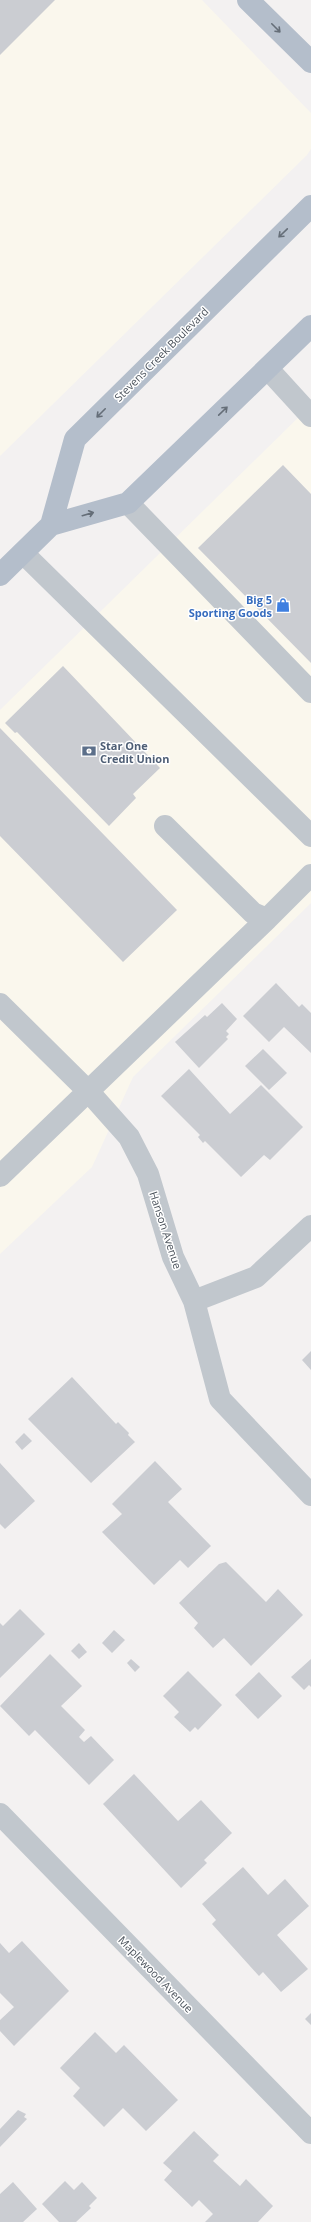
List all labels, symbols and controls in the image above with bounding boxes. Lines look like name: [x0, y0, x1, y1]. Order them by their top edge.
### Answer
one-way arrow: [271, 23, 281, 32]
one-way arrow: [278, 228, 288, 238]
street label: Stevens Creek Boulevard: [111, 304, 211, 404]
one-way arrow: [218, 406, 228, 416]
one-way arrow: [96, 408, 106, 418]
one-way arrow: [82, 510, 95, 517]
place label: Big 5 Sporting Goods: [189, 592, 273, 620]
shop icon: Big 5 Sporting Goods: [275, 597, 291, 613]
place label: Star One Credit Union: [100, 738, 169, 766]
bank icon: Star One Credit Union: [81, 743, 97, 759]
street label: Hanson Avenue: [146, 1189, 186, 1271]
street label: Maplewood Avenue: [115, 1932, 197, 2016]

